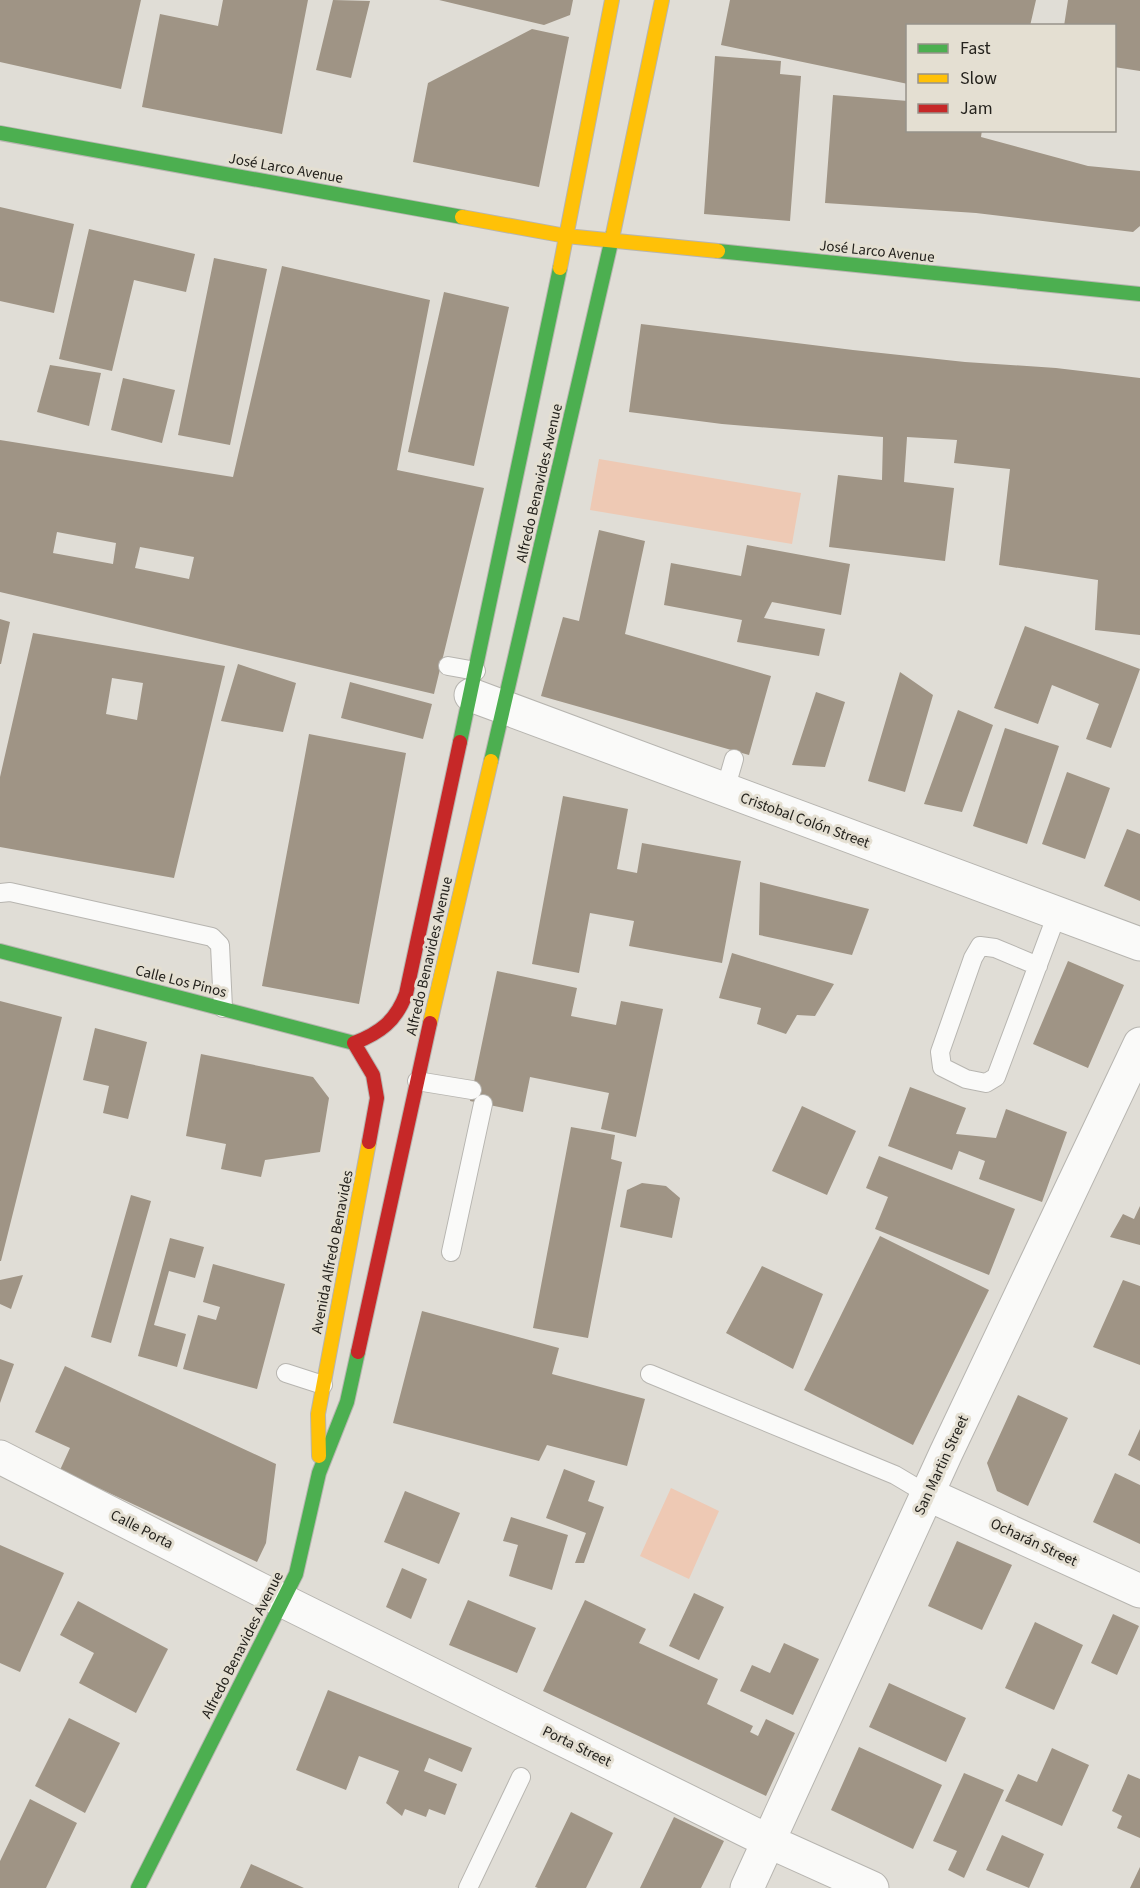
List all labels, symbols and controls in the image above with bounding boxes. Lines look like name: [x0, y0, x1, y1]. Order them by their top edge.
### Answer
legend: [906, 24, 1116, 132]
text: Fast: [960, 36, 991, 61]
text: Slow: [960, 66, 997, 91]
text: Jam: [960, 96, 993, 121]
street label: José Larco Avenue: [227, 148, 345, 189]
street label: José Larco Avenue: [818, 235, 936, 268]
street label: Alfredo Benavides Avenue: [511, 402, 568, 565]
street label: Cristobal Colón Street: [737, 787, 872, 854]
street label: Alfredo Benavides Avenue: [401, 875, 458, 1038]
street label: Calle Los Pinos: [133, 960, 229, 1003]
street label: Avenida Alfredo Benavides: [306, 1168, 359, 1336]
street label: San Martin Street: [909, 1412, 974, 1519]
street label: Calle Porta: [107, 1505, 177, 1554]
street label: Ocharán Street: [987, 1513, 1081, 1572]
street label: Alfredo Benavides Avenue: [196, 1568, 289, 1722]
street label: Porta Street: [539, 1721, 615, 1772]

